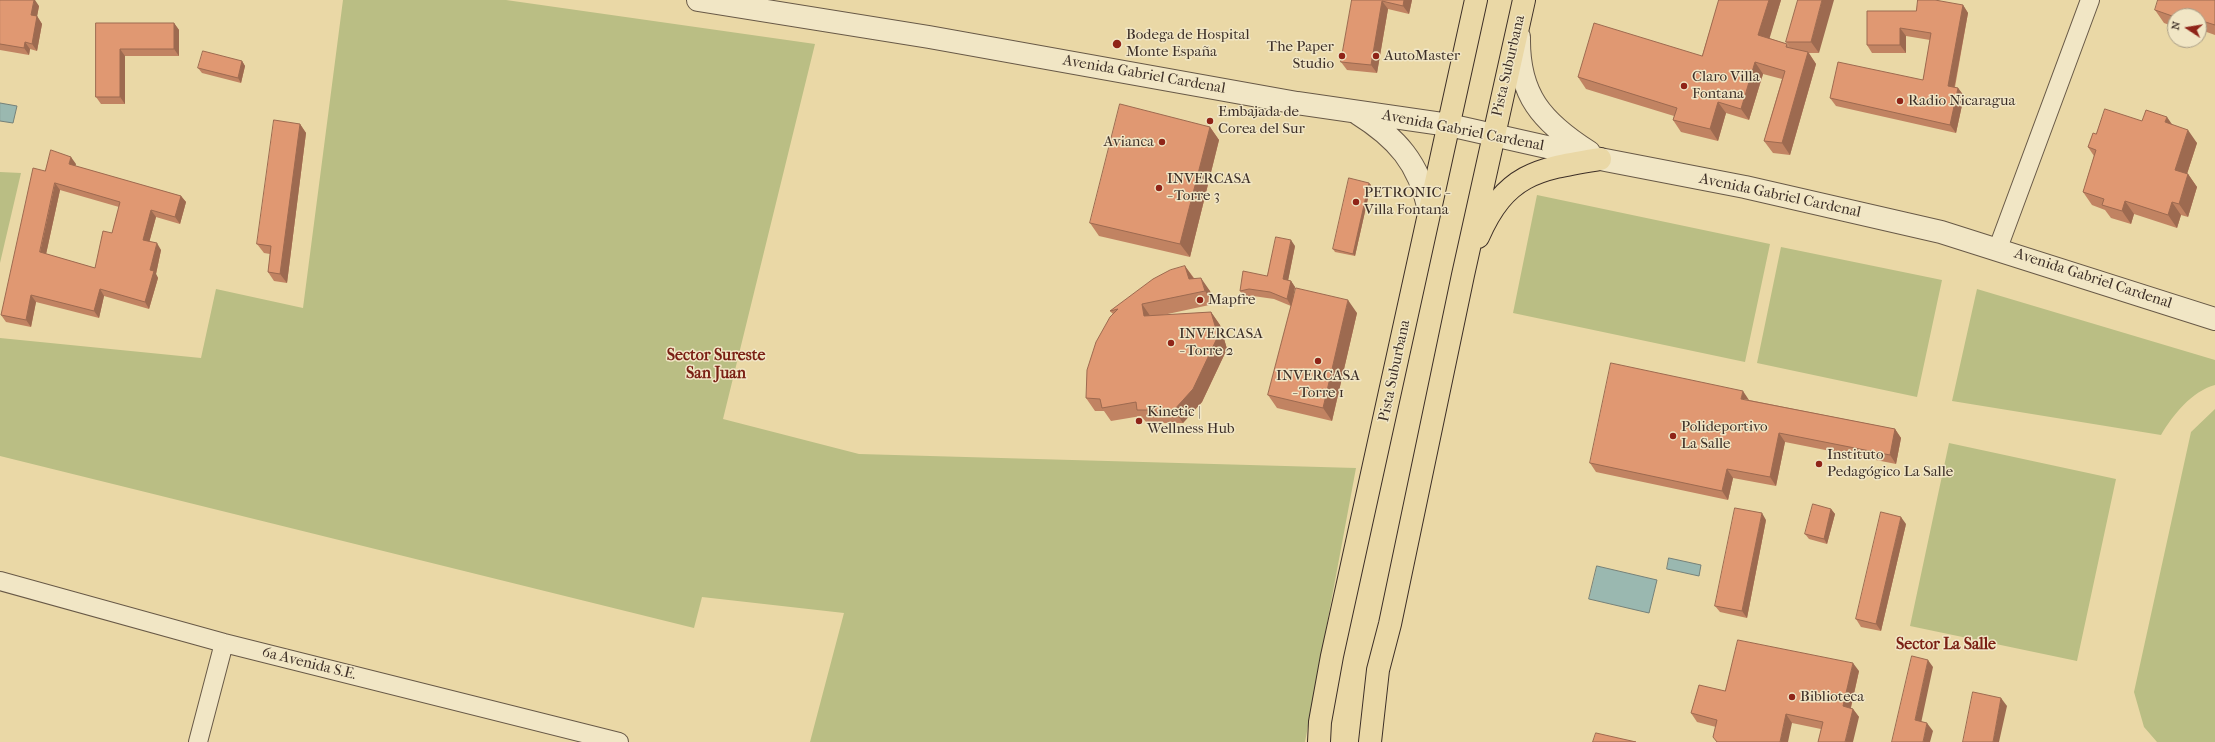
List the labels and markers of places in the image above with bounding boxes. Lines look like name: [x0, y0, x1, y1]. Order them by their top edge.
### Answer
place label: Bodega de Hospital Monte España: [1126, 26, 1250, 61]
marker: Bodega de Hospital Monte España: [1111, 38, 1123, 50]
place label: The Paper Studio: [1267, 38, 1334, 73]
place label: AutoMaster: [1384, 47, 1460, 65]
marker: The Paper Studio: [1337, 51, 1347, 61]
marker: AutoMaster: [1371, 51, 1381, 61]
place label: Claro Villa Fontana: [1692, 68, 1760, 103]
marker: Claro Villa Fontana: [1679, 81, 1689, 91]
place label: Radio Nicaragua: [1908, 92, 2015, 110]
marker: Radio Nicaragua: [1895, 96, 1905, 106]
place label: Embajada de Corea del Sur: [1218, 103, 1305, 138]
marker: Embajada de Corea del Sur: [1205, 116, 1215, 126]
place label: Avianca: [1104, 133, 1154, 151]
marker: Avianca: [1157, 137, 1167, 147]
place label: INVERCASA - Torre 3: [1167, 170, 1251, 205]
marker: INVERCASA - Torre 3: [1154, 183, 1164, 193]
place label: PETRONIC - Villa Fontana: [1364, 184, 1449, 219]
marker: PETRONIC - Villa Fontana: [1351, 197, 1361, 207]
place label: Mapfre: [1208, 291, 1255, 309]
marker: Mapfre: [1195, 295, 1205, 305]
place label: INVERCASA - Torre 2: [1179, 325, 1263, 360]
marker: INVERCASA - Torre 2: [1166, 338, 1176, 348]
marker: INVERCASA - Torre 1: [1313, 356, 1323, 366]
place label: INVERCASA - Torre 1: [1276, 367, 1360, 402]
place label: Kinetic | Wellness Hub: [1147, 403, 1235, 438]
marker: Kinetic | Wellness Hub: [1134, 416, 1144, 426]
place label: Polideportivo La Salle: [1681, 418, 1768, 453]
marker: Polideportivo La Salle: [1668, 431, 1678, 441]
place label: Instituto Pedagógico La Salle: [1827, 446, 1953, 481]
marker: Instituto Pedagógico La Salle: [1814, 459, 1824, 469]
place label: Biblioteca: [1800, 688, 1864, 706]
marker: Biblioteca: [1787, 692, 1797, 702]

